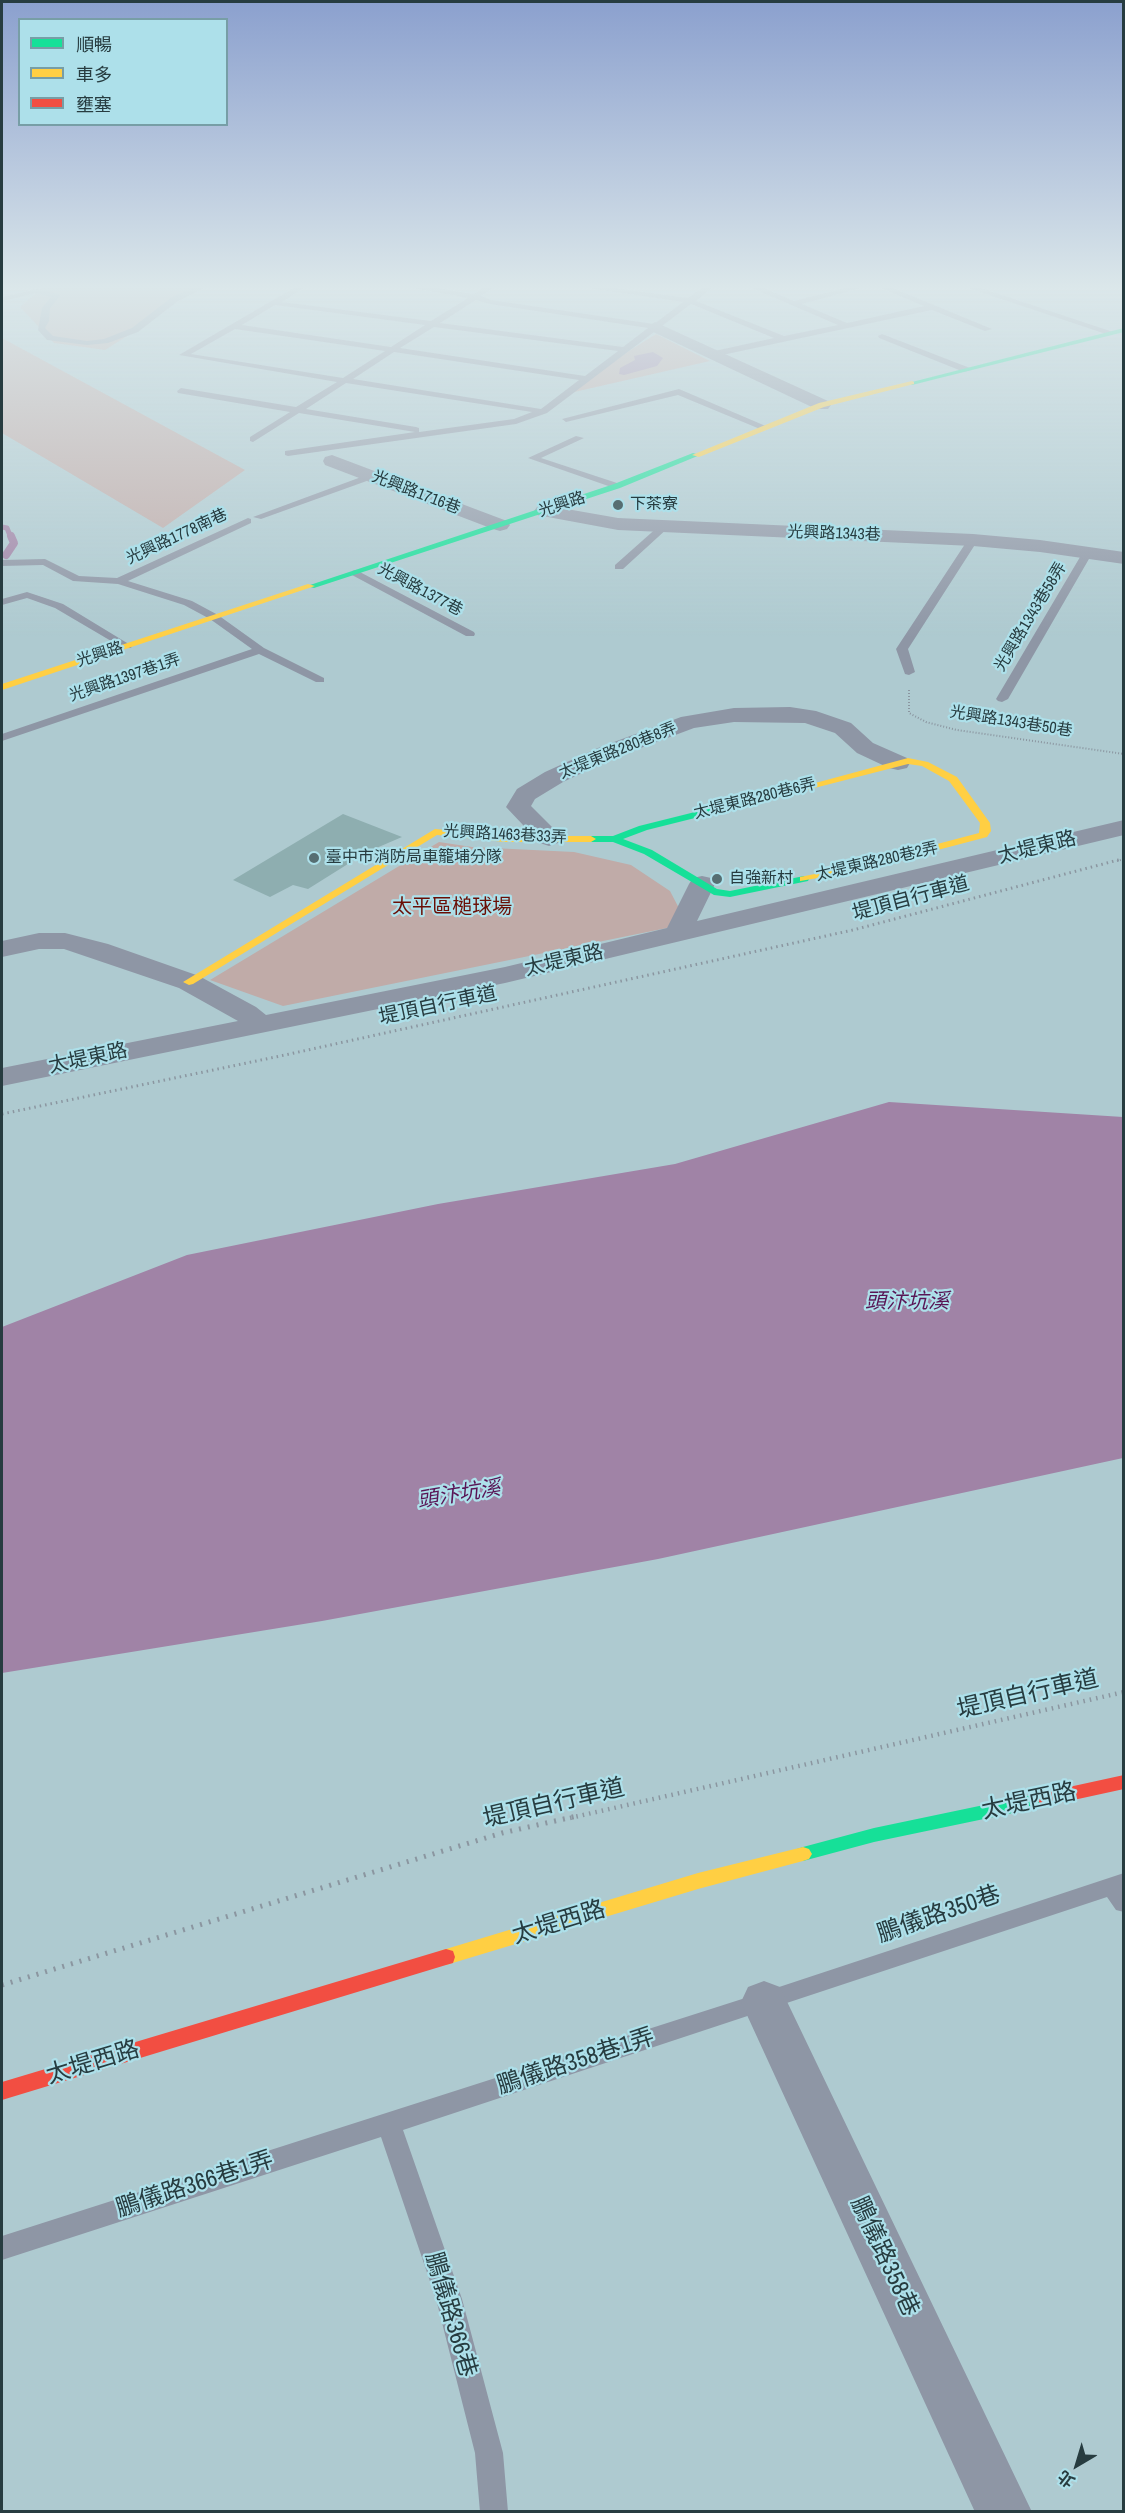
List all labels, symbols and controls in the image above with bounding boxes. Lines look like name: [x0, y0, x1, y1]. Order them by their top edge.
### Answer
legend: [18, 18, 228, 126]
text: 順暢: [76, 32, 112, 57]
text: 車多: [76, 62, 112, 87]
text: 壅塞: [76, 92, 112, 117]
street label: 光興路1716巷: [369, 467, 463, 519]
street label: 光興路: [536, 488, 588, 522]
place label: 下茶寮: [630, 495, 678, 515]
marker: 下茶寮: [611, 498, 625, 512]
street label: 光興路1778南巷: [123, 505, 231, 569]
street label: 光興路1343巷: [787, 523, 881, 545]
street label: 光興路1343巷58弄: [991, 559, 1071, 675]
street label: 光興路1377巷: [374, 560, 466, 620]
street label: 光興路: [74, 638, 126, 672]
street label: 光興路1397巷1弄: [67, 650, 183, 706]
street label: 光興路1343巷50巷: [948, 703, 1074, 741]
street label: 太堤東路280巷8弄: [556, 719, 680, 783]
street label: 太堤東路280巷6弄: [692, 775, 818, 823]
street label: 光興路1463巷33弄: [443, 822, 567, 848]
street label: 太堤東路: [995, 827, 1079, 869]
street label: 太堤東路280巷2弄: [814, 839, 940, 885]
place label: 臺中市消防局車籠埔分隊: [326, 848, 502, 868]
marker: 臺中市消防局車籠埔分隊: [307, 851, 321, 865]
place label: 自強新村: [729, 869, 793, 889]
marker: 自強新村: [710, 872, 724, 886]
street label: 堤頂自行車道: [850, 872, 972, 926]
park label: 太平區槌球場: [392, 896, 512, 920]
street label: 太堤東路: [522, 940, 606, 982]
street label: 堤頂自行車道: [377, 982, 499, 1030]
street label: 太堤東路: [46, 1039, 130, 1079]
water label: 頭汴坑溪: [865, 1289, 949, 1315]
water label: 頭汴坑溪: [416, 1476, 502, 1514]
street label: 堤頂自行車道: [955, 1665, 1101, 1725]
street label: 堤頂自行車道: [481, 1774, 627, 1834]
street label: 太堤西路: [979, 1778, 1079, 1826]
street label: 鵬儀路350巷: [873, 1880, 1005, 1950]
street label: 太堤西路: [509, 1895, 609, 1951]
street label: 鵬儀路358巷1弄: [494, 2023, 658, 2101]
street label: 太堤西路: [43, 2035, 143, 2091]
street label: 鵬儀路366巷1弄: [113, 2146, 277, 2224]
street label: 鵬儀路358巷: [844, 2193, 924, 2321]
street label: 鵬儀路366巷: [418, 2249, 482, 2381]
north arrow: [1047, 2435, 1107, 2495]
text: 北: [1053, 2466, 1079, 2493]

